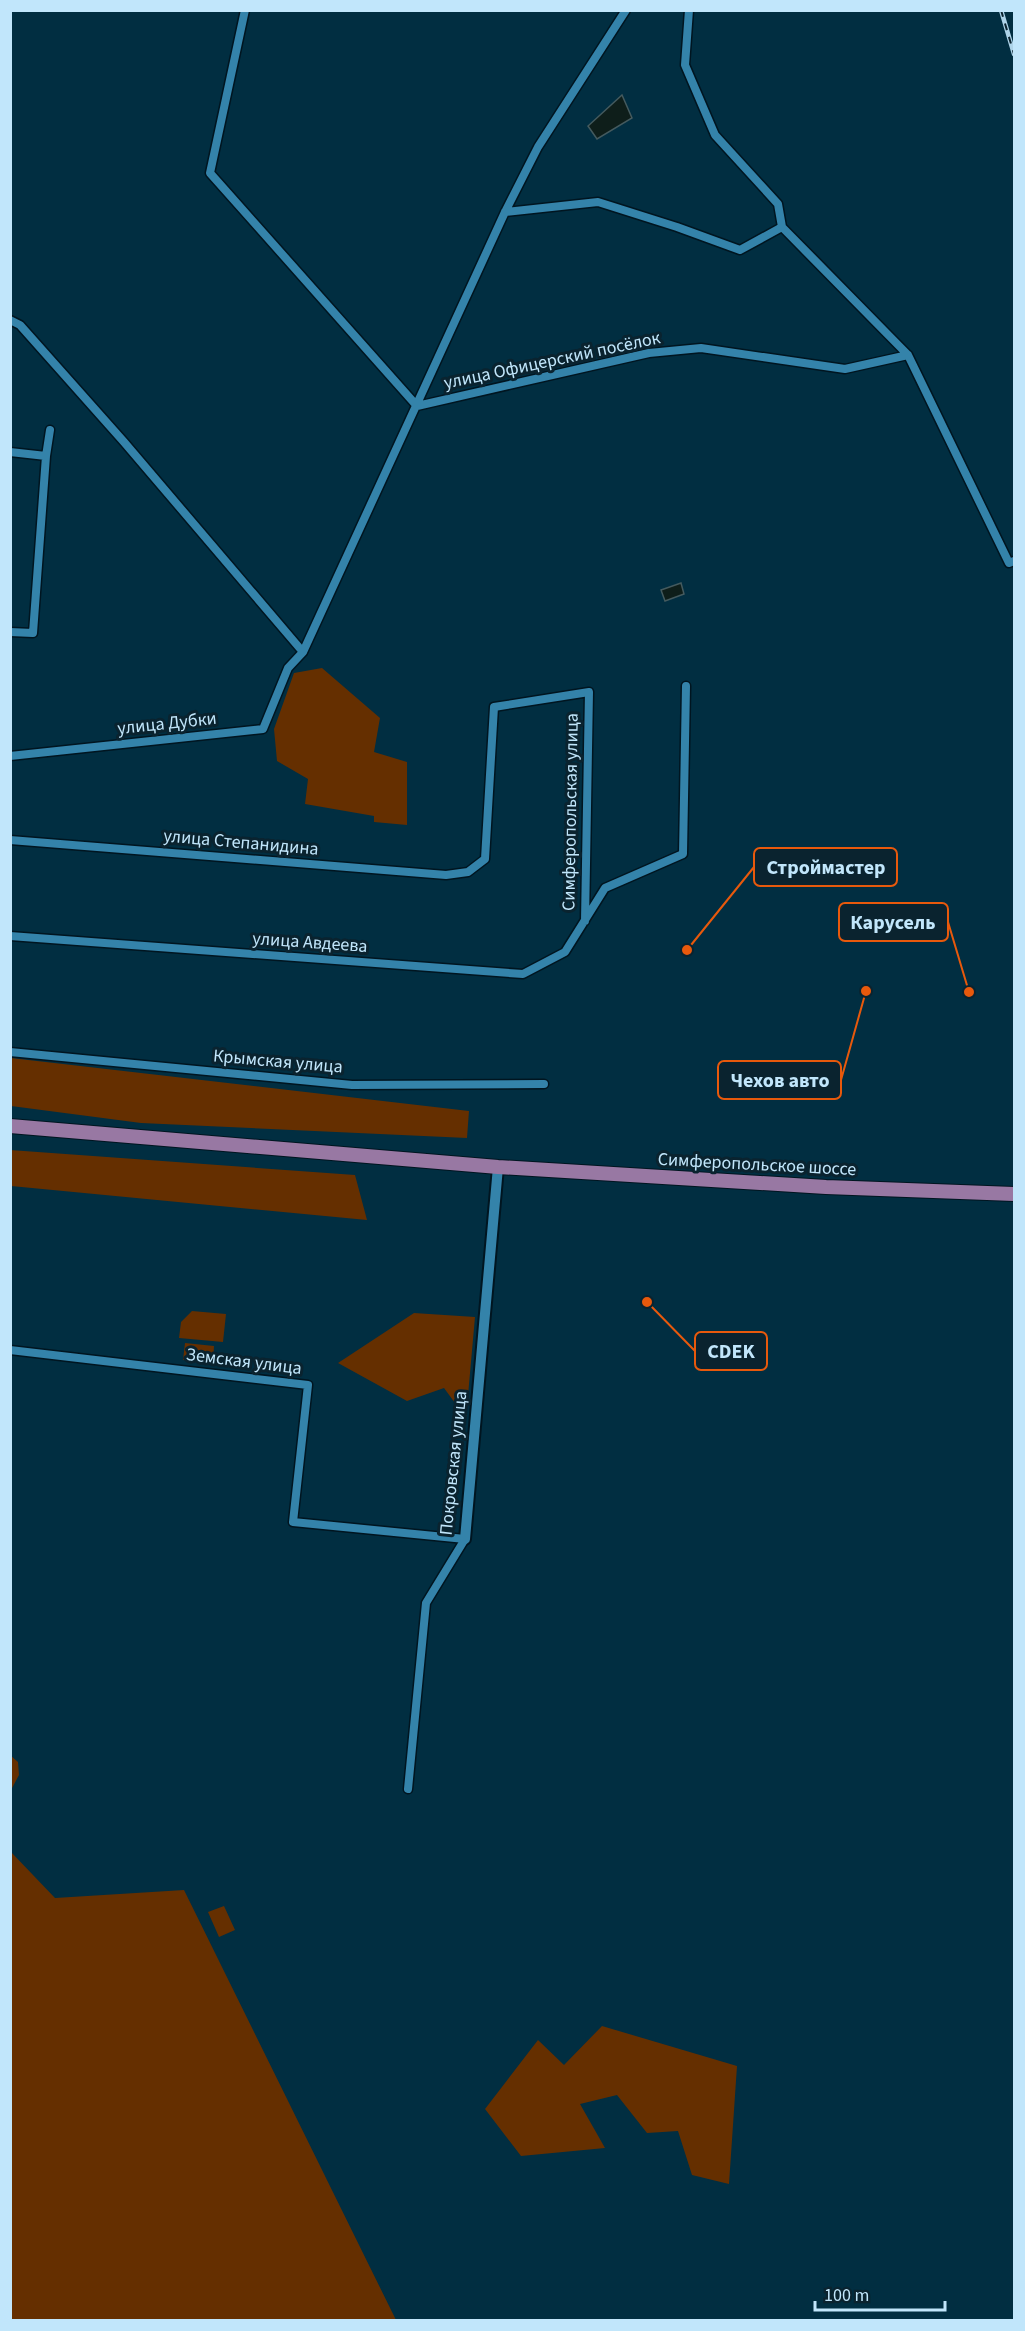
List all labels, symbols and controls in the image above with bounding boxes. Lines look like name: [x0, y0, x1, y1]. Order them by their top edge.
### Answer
street label: улица Офицерский посёлок: [442, 325, 663, 396]
street label: улица Дубки: [116, 706, 218, 741]
street label: Симферопольская улица: [556, 713, 585, 911]
street label: улица Степанидина: [162, 823, 320, 862]
callout: Строймастер: [754, 848, 897, 886]
text: Строймастер: [766, 854, 886, 882]
callout: Карусель: [839, 903, 948, 941]
text: Карусель: [850, 909, 936, 937]
street label: улица Авдеева: [252, 926, 368, 959]
street label: Крымская улица: [212, 1043, 344, 1080]
callout: Чехов авто: [718, 1061, 841, 1099]
text: Чехов авто: [730, 1067, 830, 1095]
street label: Симферопольское шоссе: [657, 1147, 857, 1182]
callout: CDEK: [695, 1332, 767, 1370]
text: CDEK: [707, 1338, 756, 1366]
street label: Земская улица: [185, 1342, 303, 1381]
street label: Покровская улица: [433, 1390, 474, 1537]
scale bar: [815, 2274, 946, 2312]
text: 100 m: [824, 2283, 869, 2308]

